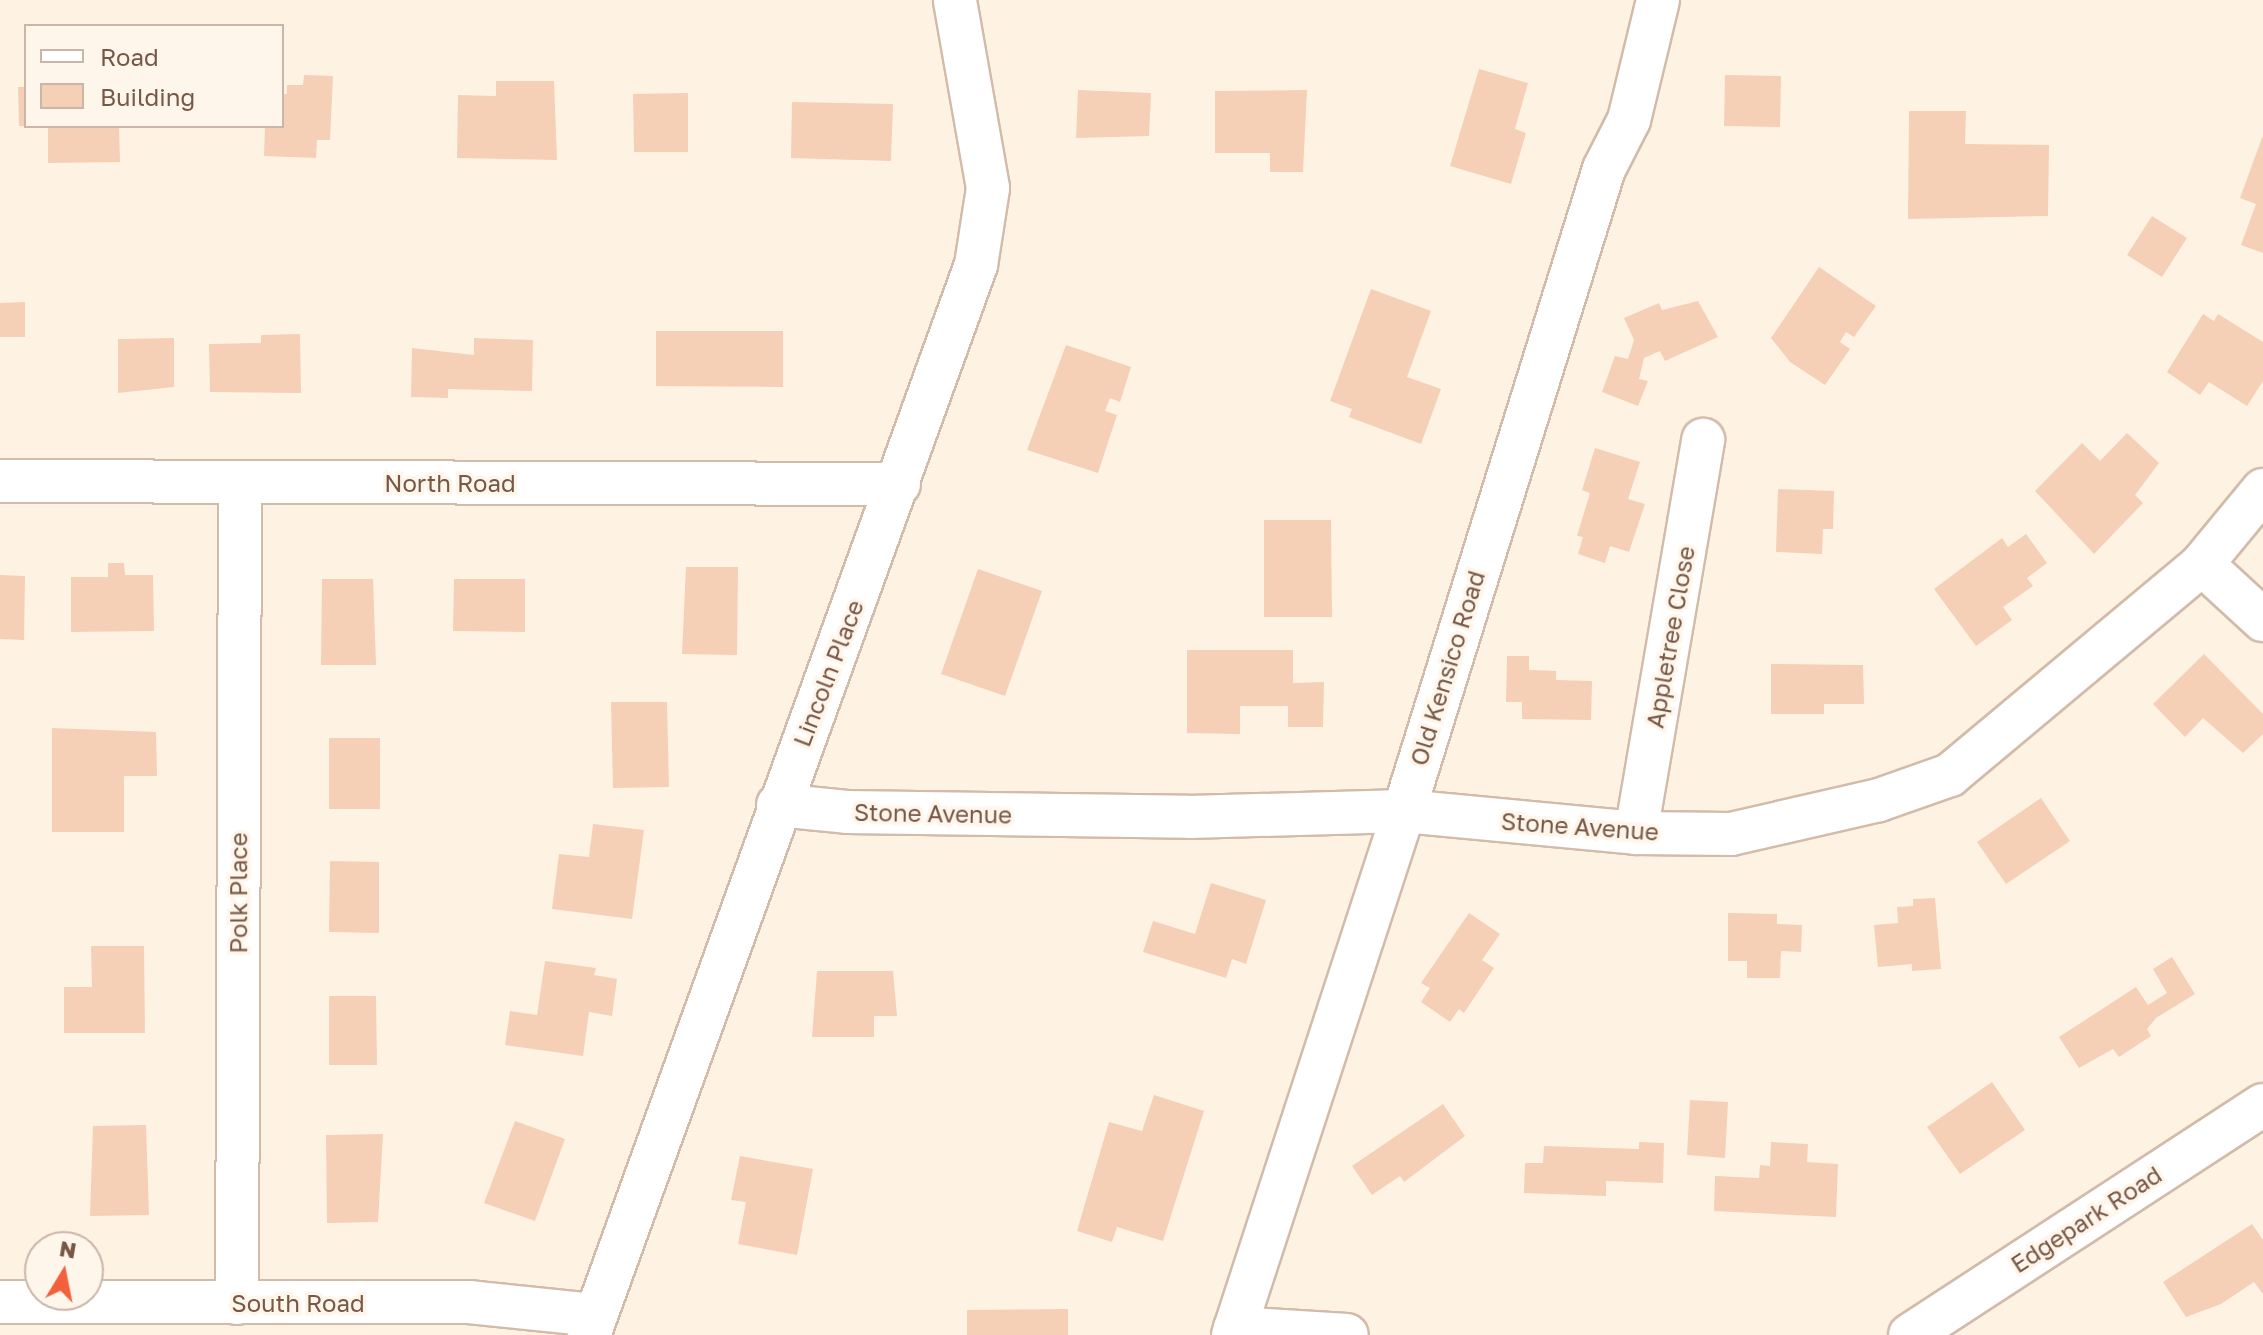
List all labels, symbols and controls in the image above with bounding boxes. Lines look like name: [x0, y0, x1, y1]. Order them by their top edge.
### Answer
legend: [24, 24, 284, 128]
text: Road: [100, 42, 159, 71]
text: Building: [100, 82, 195, 111]
street label: North Road: [384, 469, 516, 497]
street label: Appletree Close: [1640, 544, 1700, 730]
street label: Old Kensico Road: [1404, 567, 1490, 769]
street label: Lincoln Place: [787, 596, 869, 750]
street label: Stone Avenue: [854, 797, 1012, 829]
street label: Stone Avenue: [1500, 806, 1660, 846]
street label: Polk Place: [224, 832, 252, 954]
street label: Edgepark Road: [2005, 1160, 2167, 1278]
north arrow: [24, 1231, 104, 1311]
text: N: [57, 1234, 78, 1264]
street label: South Road: [231, 1289, 365, 1317]

